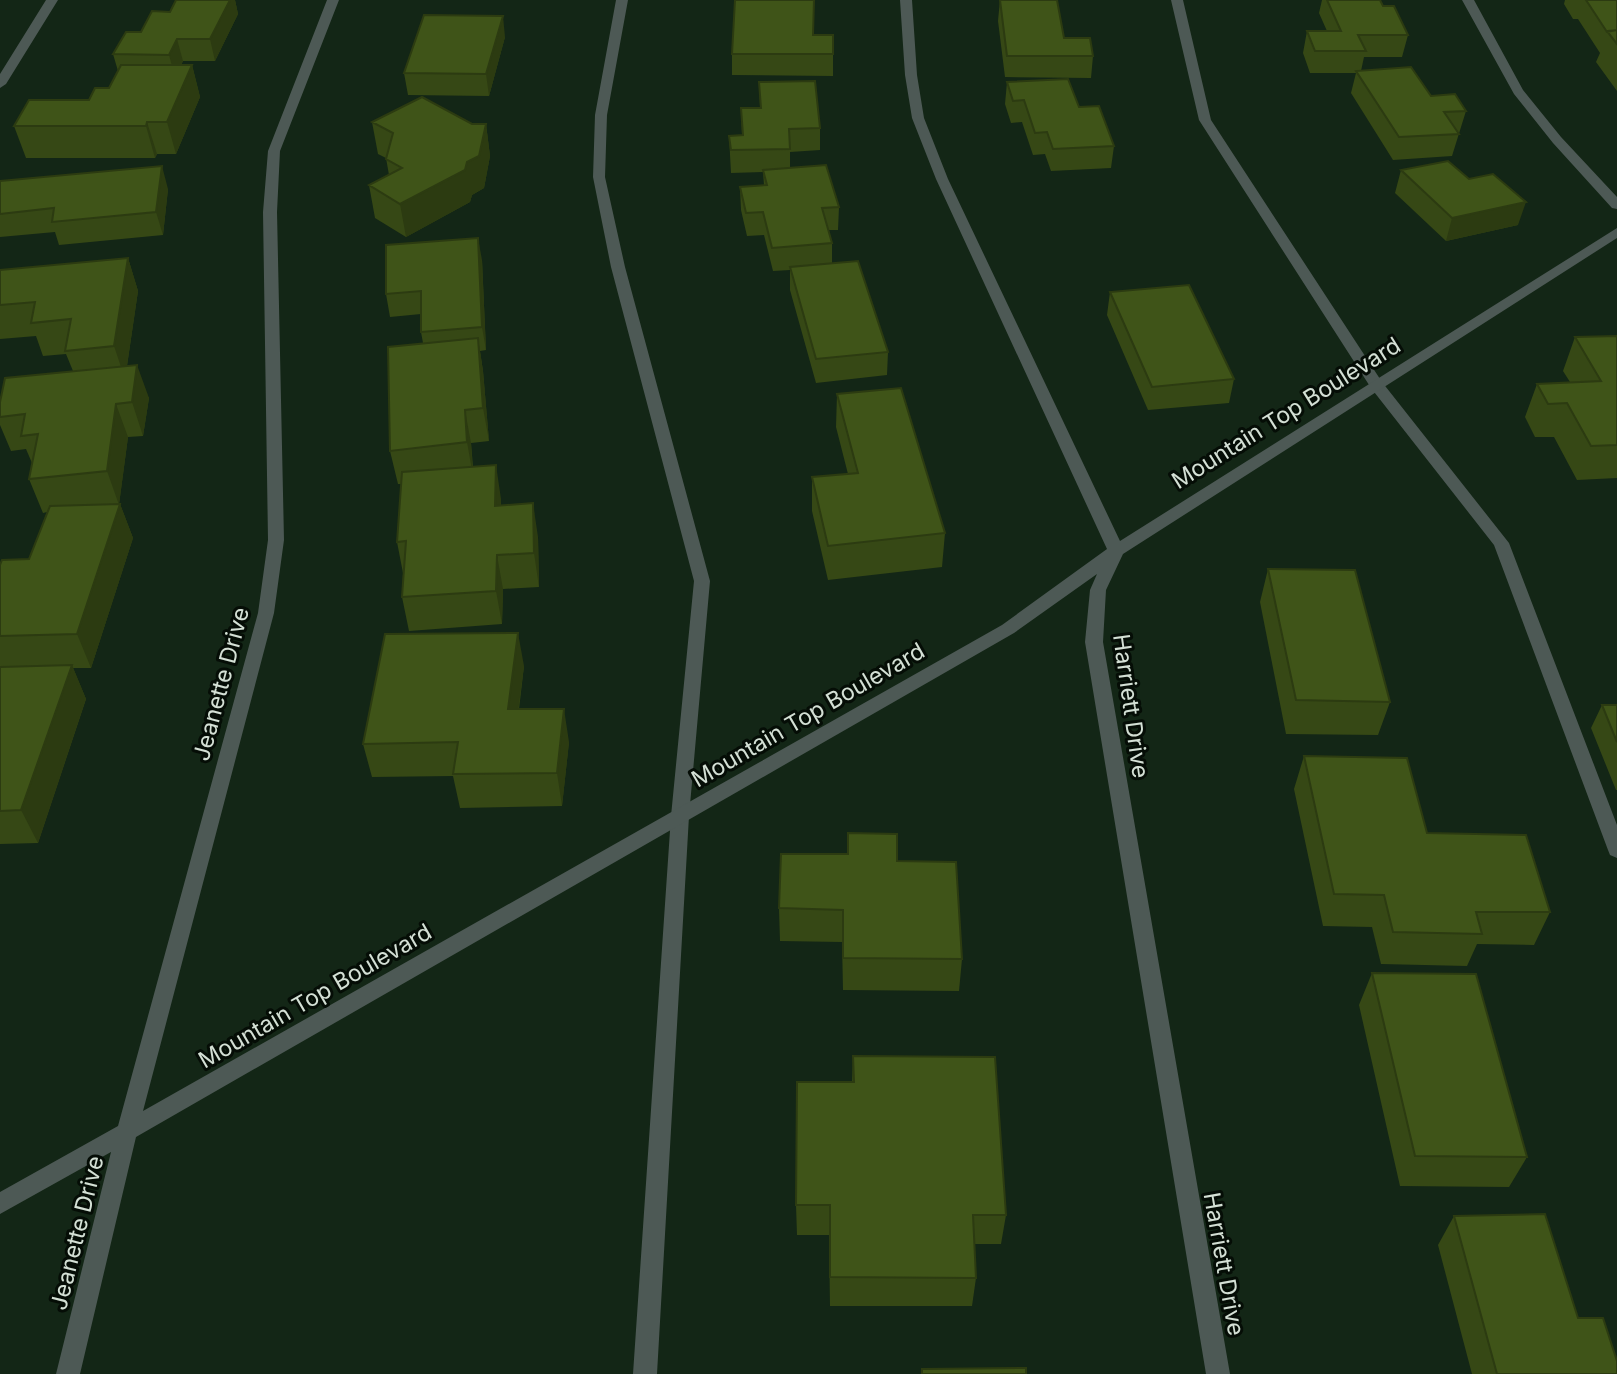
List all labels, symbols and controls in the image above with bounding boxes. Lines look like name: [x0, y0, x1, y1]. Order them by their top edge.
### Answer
street label: Mountain Top Boulevard: [1166, 331, 1406, 495]
street label: Jeanette Drive: [187, 604, 255, 764]
street label: Harriett Drive: [1107, 632, 1155, 780]
street label: Mountain Top Boulevard: [687, 637, 929, 793]
street label: Mountain Top Boulevard: [194, 918, 436, 1074]
street label: Jeanette Drive: [44, 1153, 110, 1313]
street label: Harriett Drive: [1198, 1190, 1250, 1338]

